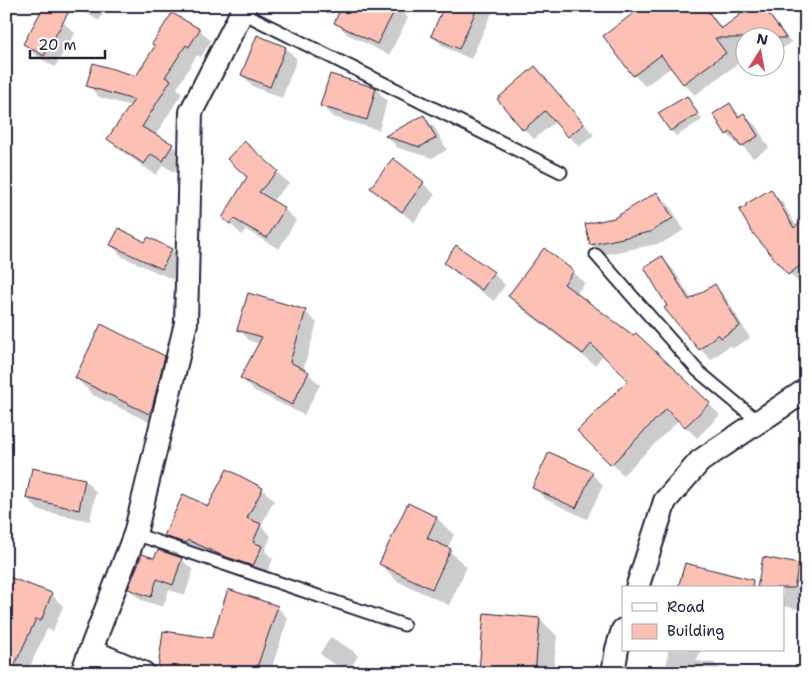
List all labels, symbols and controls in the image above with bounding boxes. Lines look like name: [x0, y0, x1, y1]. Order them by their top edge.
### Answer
scale bar: [30, 28, 105, 60]
north arrow: [734, 28, 784, 78]
text: N: [755, 29, 770, 49]
text: 20 m: [38, 35, 77, 55]
legend: [622, 586, 784, 652]
text: Road: [667, 597, 705, 617]
text: Building: [667, 621, 724, 641]

